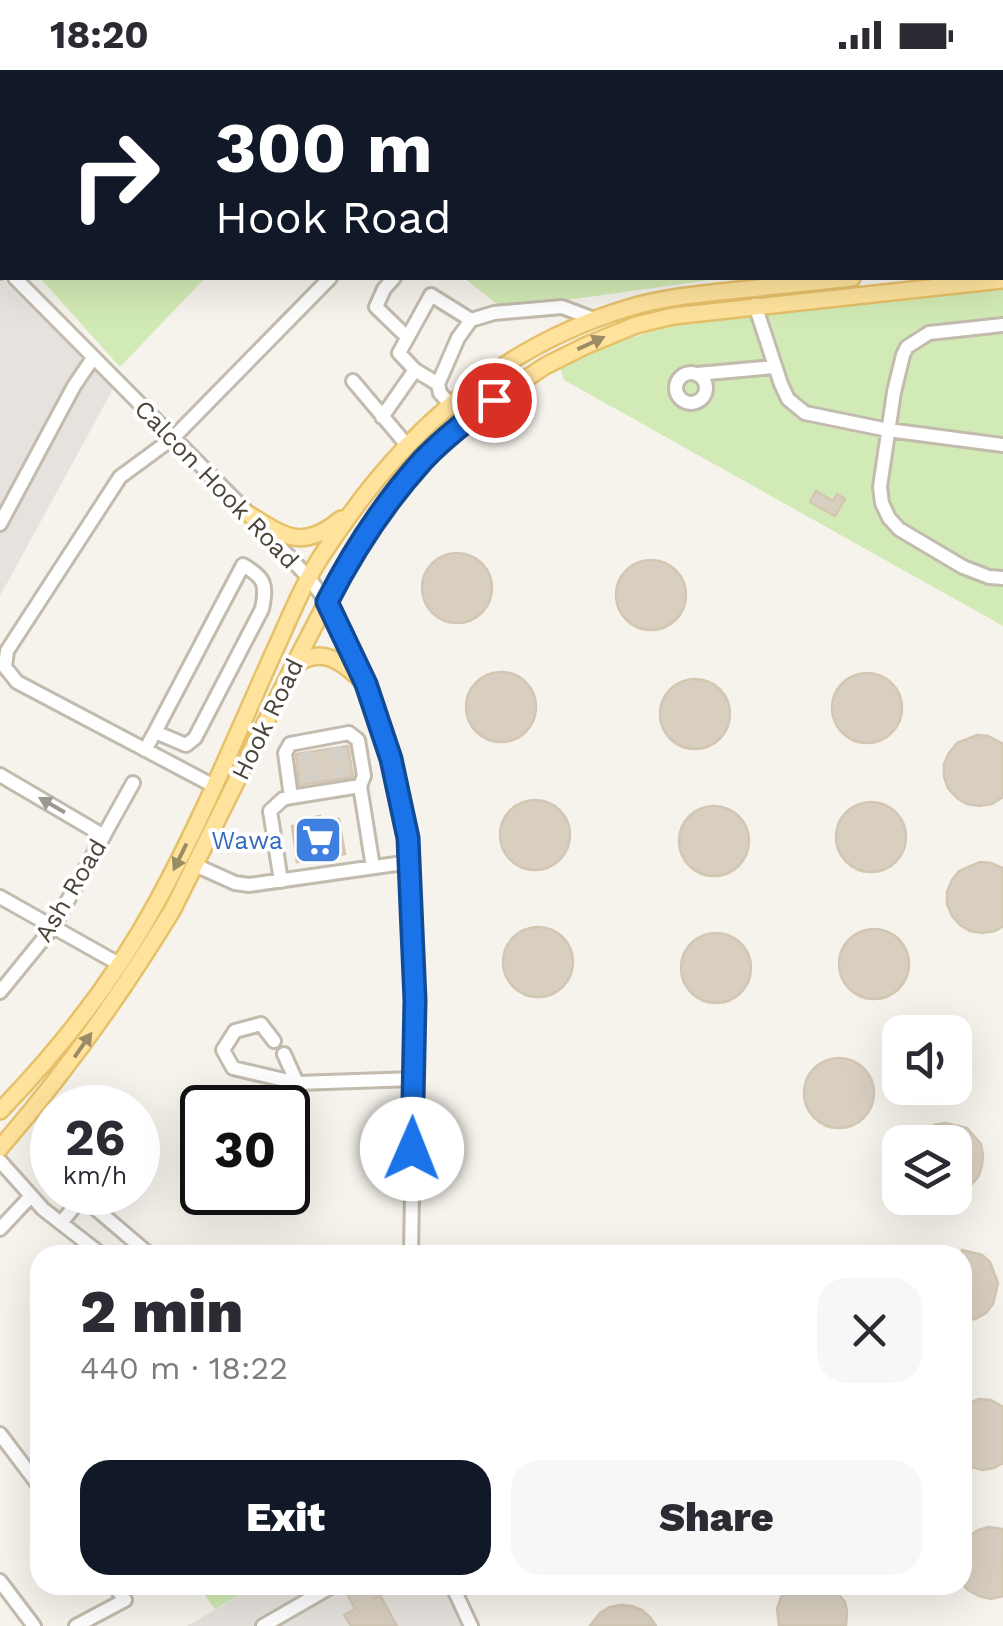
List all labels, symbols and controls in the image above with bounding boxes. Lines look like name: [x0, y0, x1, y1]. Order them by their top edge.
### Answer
text: 18:20: [50, 13, 149, 57]
text: 300 m: [215, 107, 433, 189]
icon: right: [50, 110, 180, 240]
text: Hook Road: [215, 191, 451, 244]
one-way arrow: [577, 335, 606, 352]
pin: [452, 358, 537, 443]
icon: arrive: [467, 373, 522, 428]
street label: Calcon Hook Road: [129, 394, 305, 575]
street label: Hook Road: [226, 654, 309, 785]
one-way arrow: [38, 797, 66, 814]
supermarket icon: Wawa: [292, 814, 344, 866]
place label: Wawa: [211, 826, 283, 855]
street label: Ash Road: [28, 834, 112, 947]
one-way arrow: [172, 843, 189, 872]
map controls: [882, 1015, 972, 1215]
button: sound: [882, 1015, 972, 1105]
one-way arrow: [73, 1031, 92, 1058]
speed limit sign: 30: [180, 1085, 310, 1215]
position arrow: [360, 1097, 464, 1201]
text: 26: [65, 1108, 125, 1167]
button: layers: [882, 1125, 972, 1215]
text: km/h: [63, 1161, 127, 1190]
text: 2 min: [80, 1276, 244, 1347]
button: close: [817, 1278, 922, 1383]
text: 440 m · 18:22: [80, 1349, 288, 1387]
button: Exit: [80, 1460, 491, 1575]
button: Share: [511, 1460, 922, 1575]

